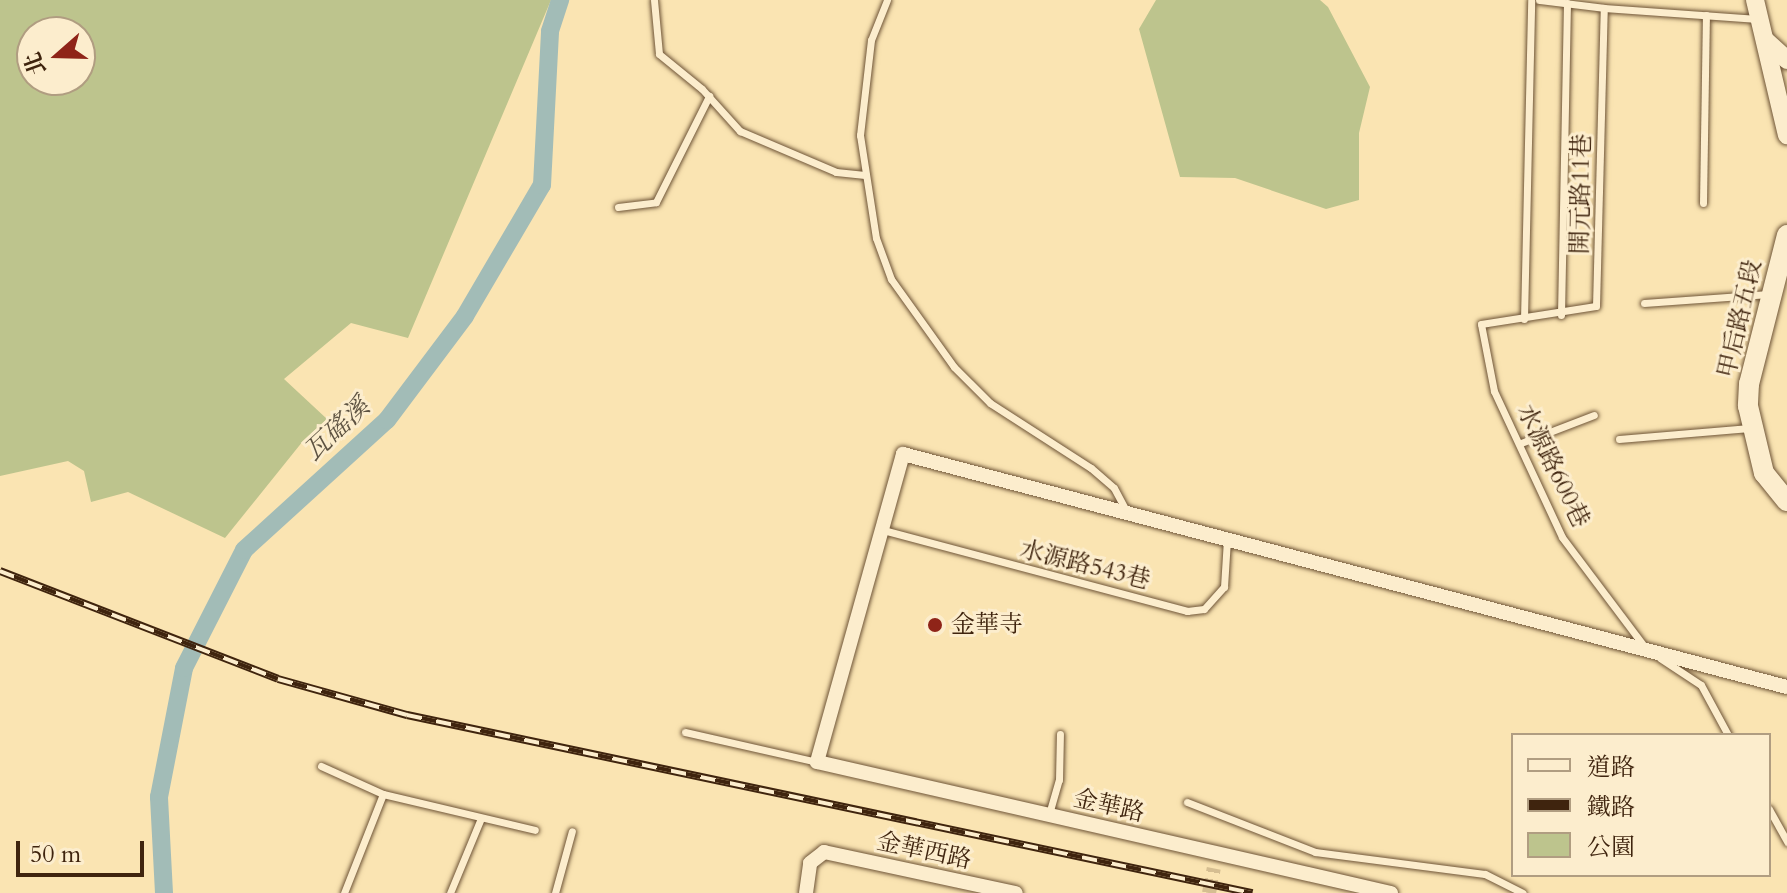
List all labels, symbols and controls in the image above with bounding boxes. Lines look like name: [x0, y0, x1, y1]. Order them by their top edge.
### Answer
north arrow: [16, 16, 96, 96]
text: 北: [17, 48, 53, 79]
street label: 開元路11巷: [1566, 133, 1596, 255]
street label: 甲后路五段: [1712, 257, 1768, 381]
water label: 瓦磘溪: [298, 391, 376, 467]
street label: 水源路600巷: [1511, 400, 1595, 532]
street label: 水源路543巷: [1017, 535, 1153, 595]
place label: 金華寺: [951, 611, 1023, 639]
marker: 金華寺: [926, 616, 944, 634]
legend: [1511, 733, 1771, 877]
text: 道路: [1587, 751, 1635, 784]
street label: 金華路: [1071, 784, 1147, 828]
text: 鐵路: [1587, 791, 1635, 824]
scale bar: [20, 825, 148, 875]
street label: 金華西路: [874, 827, 974, 875]
text: 公園: [1587, 831, 1635, 864]
text: 50 m: [30, 838, 81, 871]

